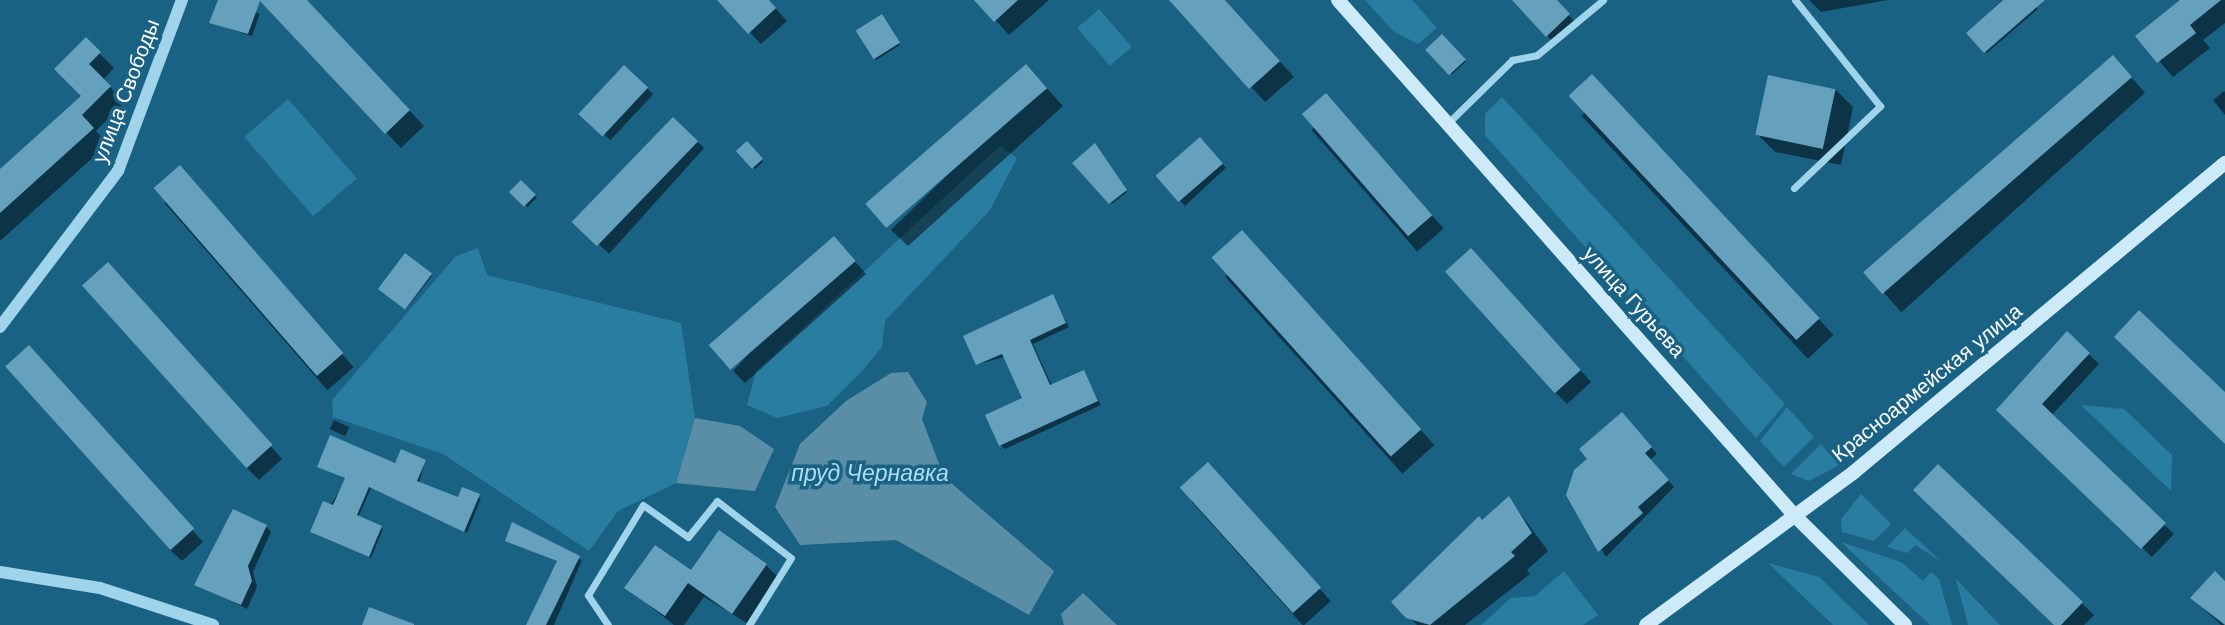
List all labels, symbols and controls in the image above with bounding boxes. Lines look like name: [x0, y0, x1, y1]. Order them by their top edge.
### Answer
street label: улица Свободы: [87, 16, 165, 166]
street label: улица Гурьева: [1578, 241, 1690, 363]
street label: Красноармейская улица: [1827, 299, 2027, 467]
water label: пруд Чернавка: [791, 459, 949, 487]

